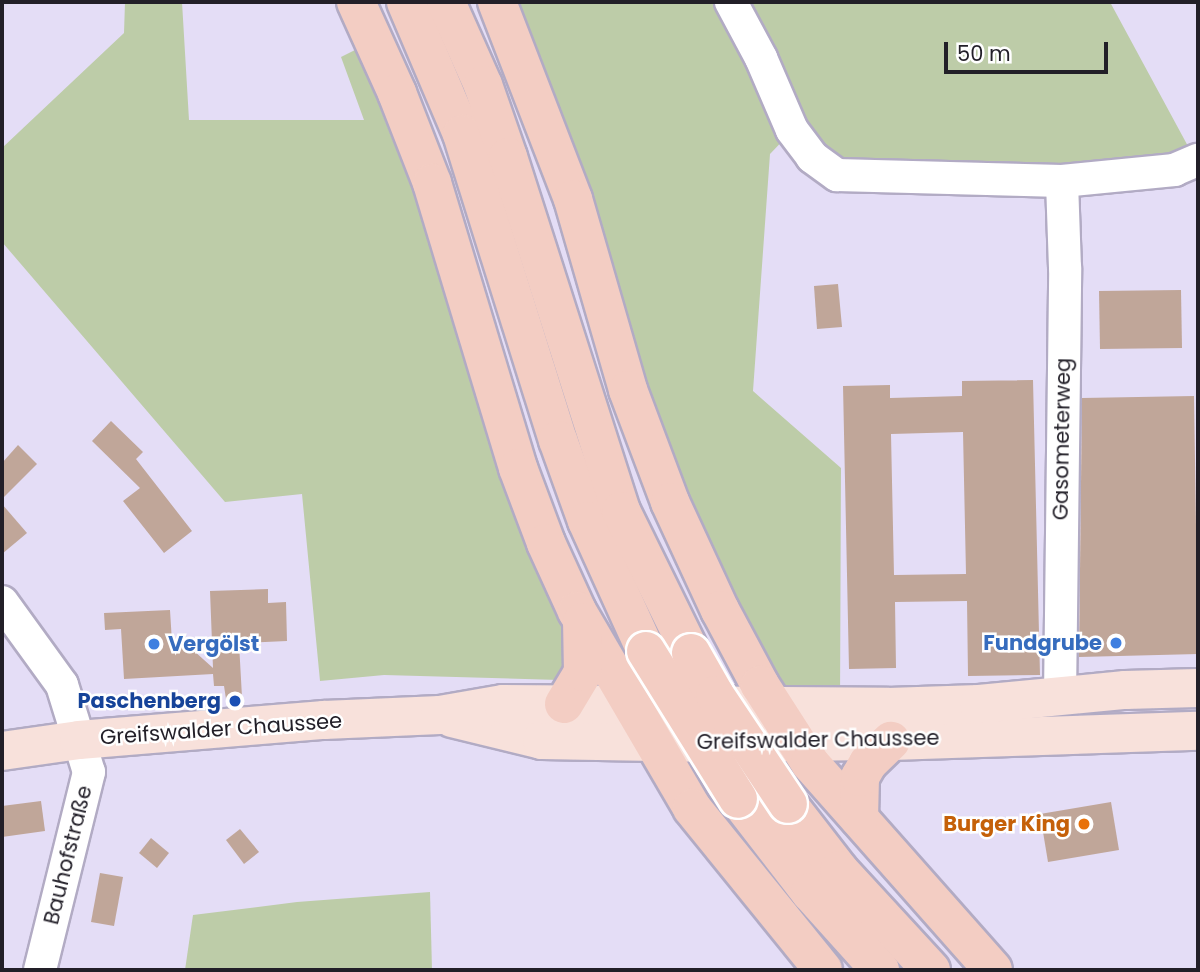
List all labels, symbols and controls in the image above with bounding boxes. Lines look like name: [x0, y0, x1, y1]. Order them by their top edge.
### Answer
scale bar: [948, 28, 1112, 72]
text: 50 m: [957, 39, 1011, 68]
street label: Gasometerweg: [1048, 358, 1076, 520]
place label: Fundgrube: [983, 630, 1102, 656]
place label: Vergölst: [168, 631, 259, 657]
marker: Fundgrube: [1108, 635, 1124, 651]
marker: Vergölst: [146, 636, 162, 652]
place label: Paschenberg: [78, 688, 221, 714]
marker: Paschenberg: [227, 693, 243, 709]
street label: Greifswalder Chaussee: [99, 708, 343, 750]
street label: Greifswalder Chaussee: [696, 725, 940, 755]
street label: Bauhofstraße: [39, 783, 97, 927]
place label: Burger King: [943, 811, 1070, 837]
marker: Burger King: [1076, 816, 1092, 832]

